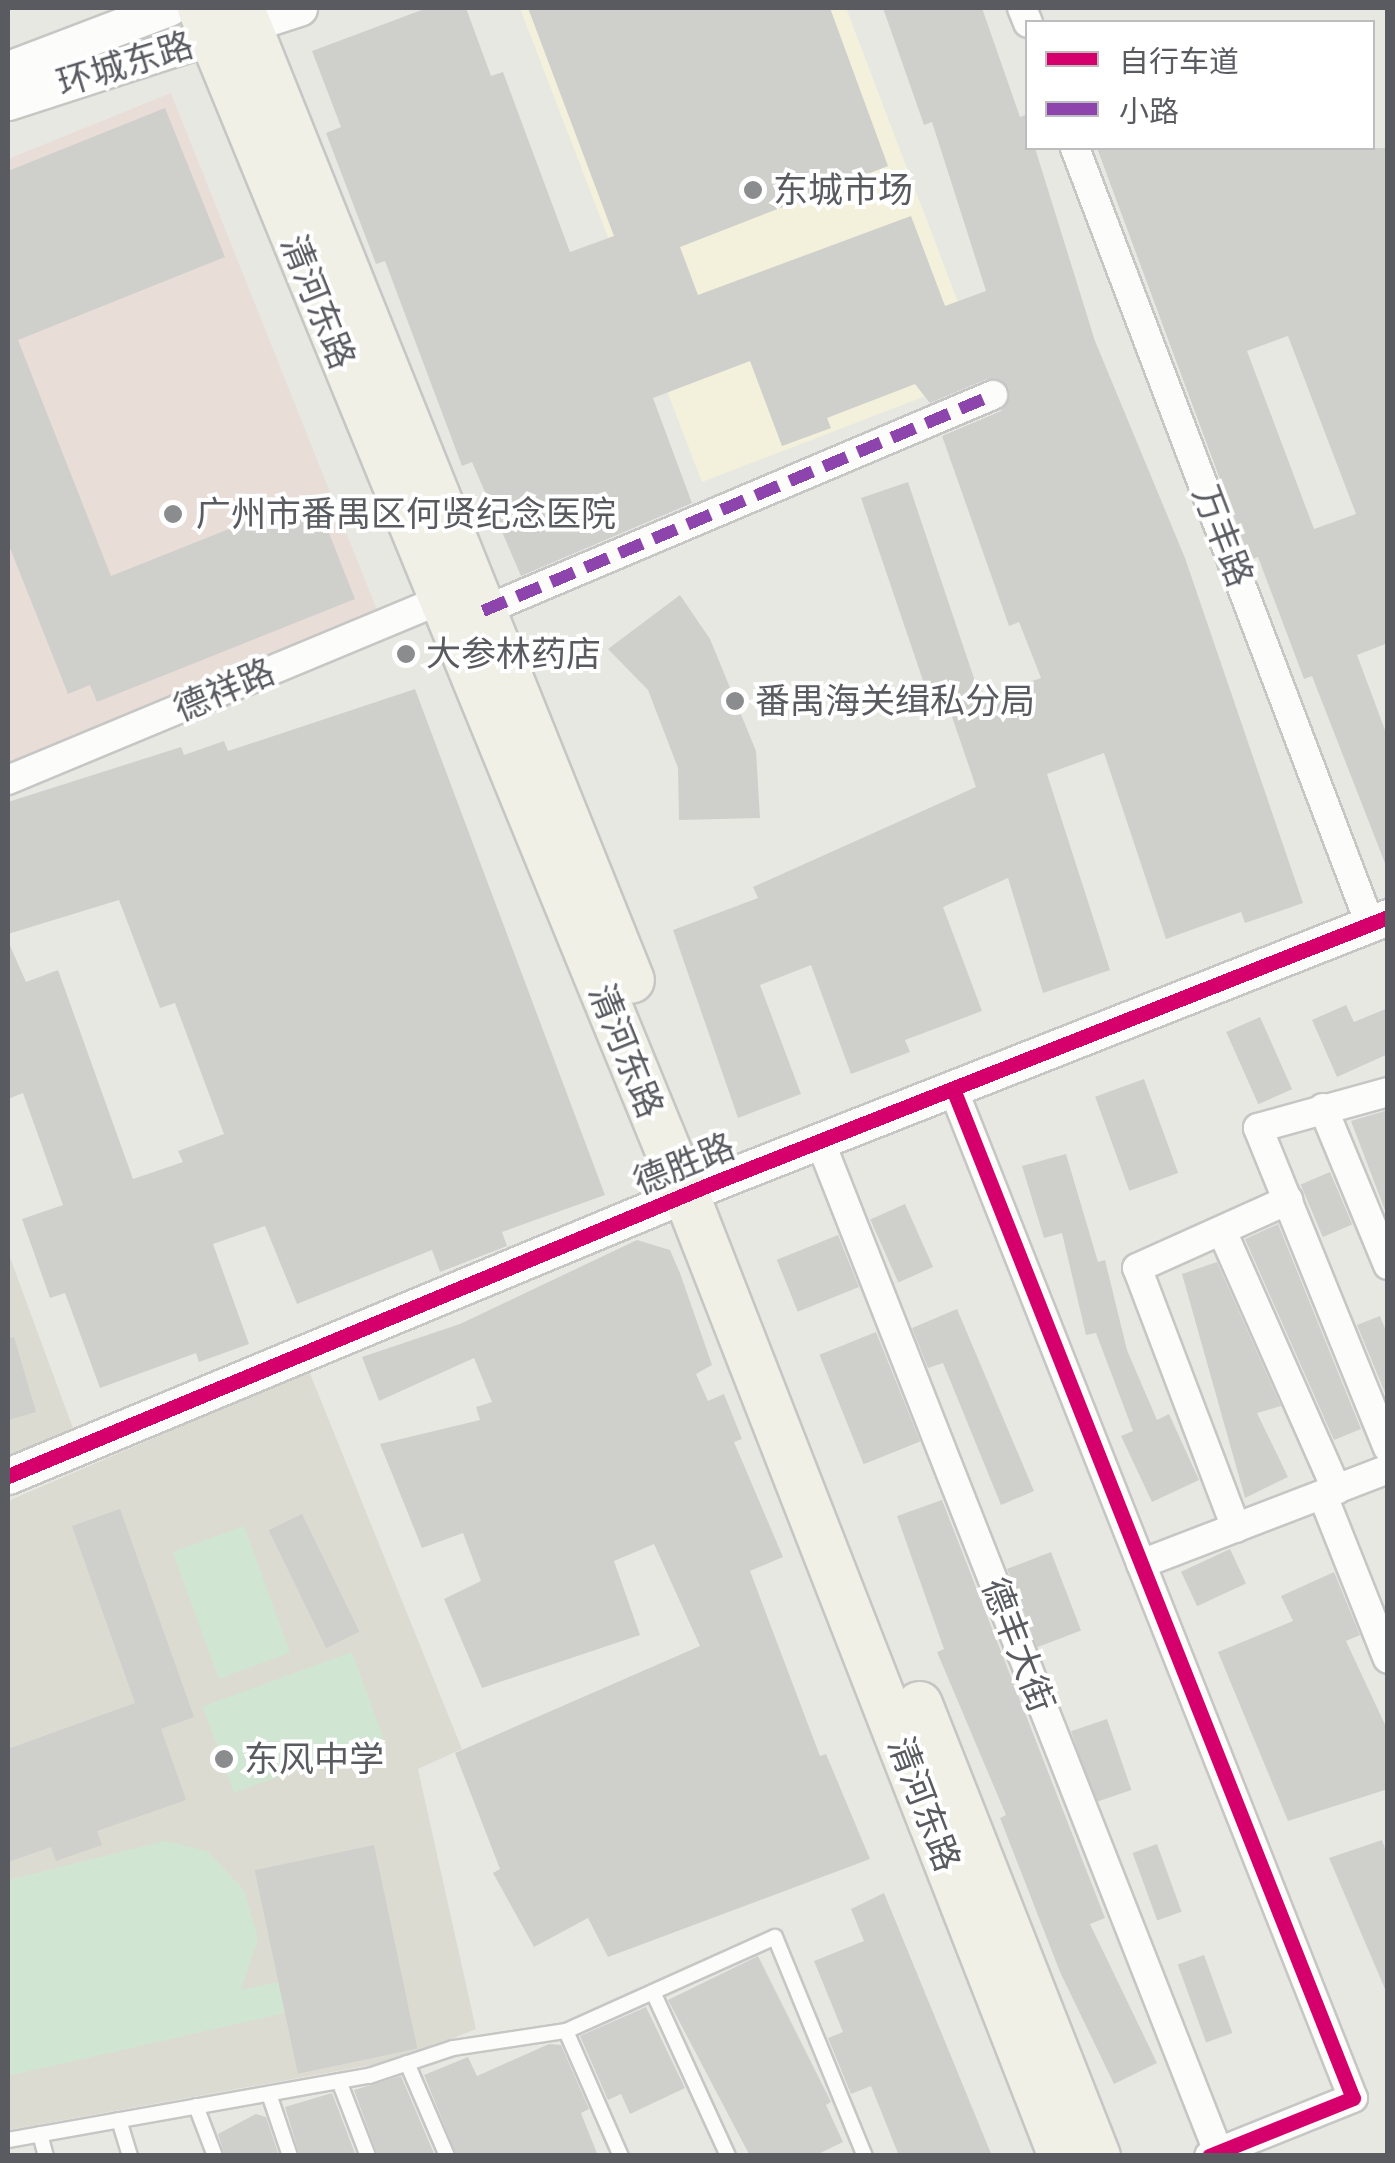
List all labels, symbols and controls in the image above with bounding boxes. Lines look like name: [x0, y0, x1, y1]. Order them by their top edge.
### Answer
legend: [1025, 20, 1375, 150]
street label: 环城东路: [52, 23, 198, 105]
text: 自行车道: [1119, 43, 1239, 80]
text: 小路: [1119, 93, 1179, 130]
place label: 东城市场: [773, 169, 913, 211]
marker: 东城市场: [742, 179, 764, 201]
street label: 清河东路: [272, 229, 364, 375]
street label: 万丰路: [1185, 479, 1261, 593]
place label: 广州市番禺区何贤纪念医院: [196, 493, 616, 535]
marker: 广州市番禺区何贤纪念医院: [160, 501, 186, 527]
place label: 大参林药店: [426, 633, 601, 675]
marker: 大参林药店: [395, 643, 417, 665]
street label: 德祥路: [167, 650, 281, 730]
place label: 番禺海关缉私分局: [755, 680, 1035, 722]
marker: 番禺海关缉私分局: [724, 690, 746, 712]
street label: 清河东路: [580, 978, 672, 1124]
street label: 德胜路: [627, 1125, 741, 1203]
street label: 德丰大街: [973, 1572, 1063, 1718]
street label: 清河东路: [879, 1731, 969, 1877]
place label: 东风中学: [244, 1738, 384, 1780]
marker: 东风中学: [213, 1748, 235, 1770]

